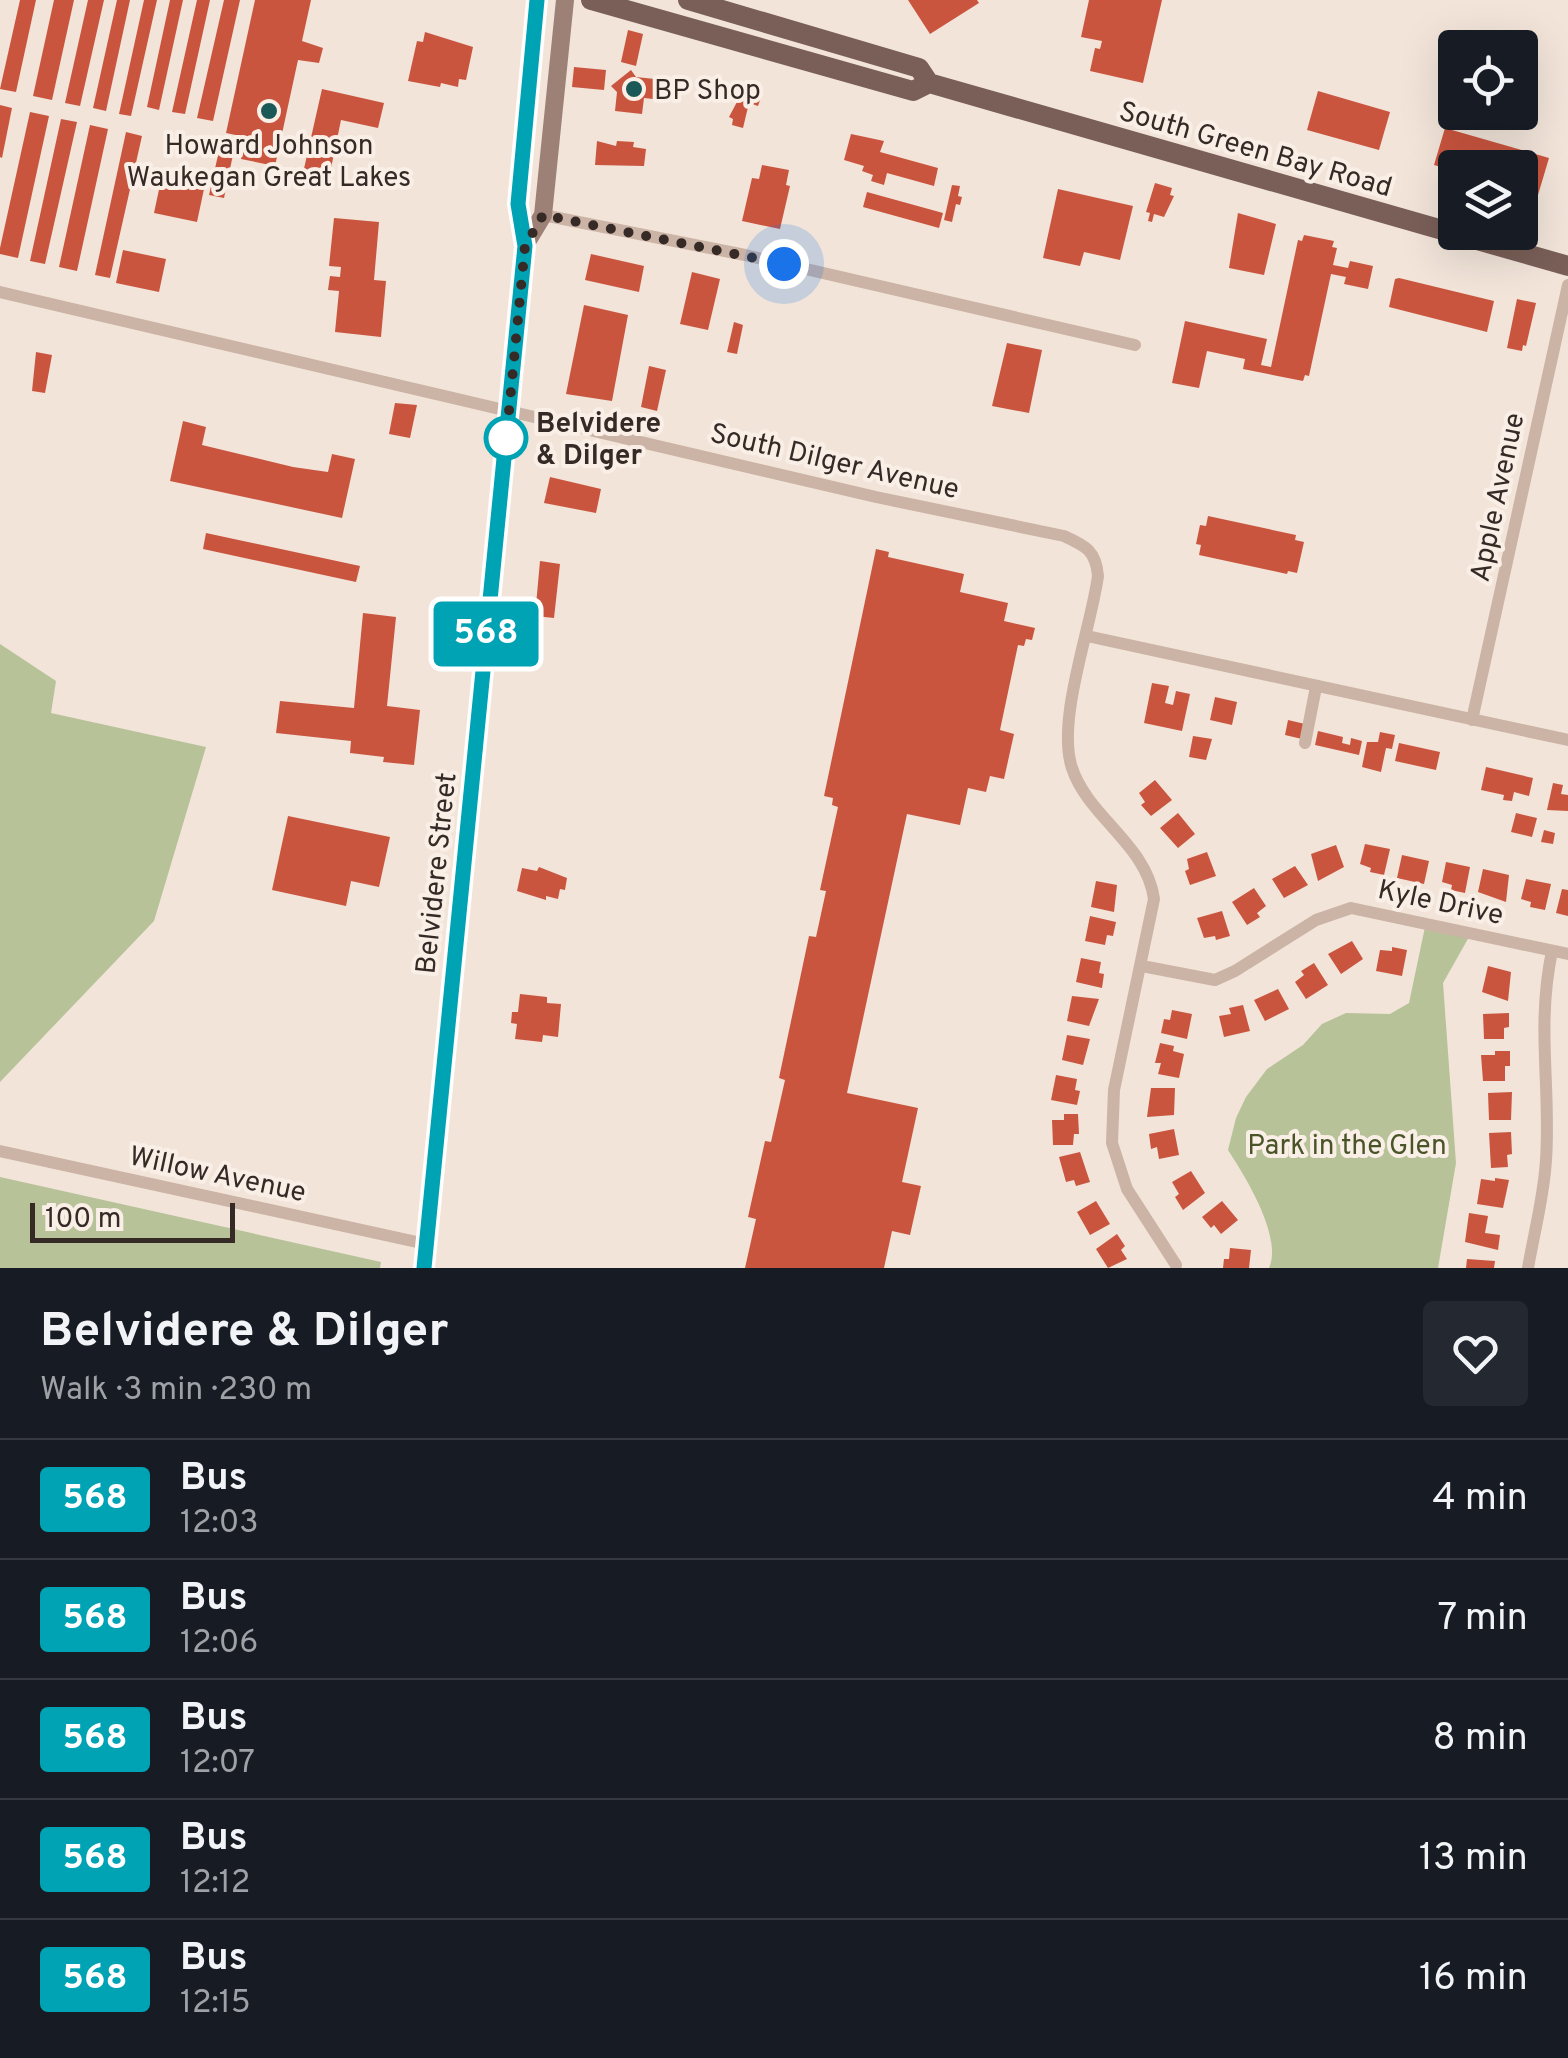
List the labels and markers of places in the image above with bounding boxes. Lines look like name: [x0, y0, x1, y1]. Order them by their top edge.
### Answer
place label: BP Shop: [654, 74, 761, 110]
marker: BP Shop: [623, 78, 645, 100]
marker: Howard Johnson Waukegan Great Lakes: [258, 100, 280, 122]
place label: Howard Johnson Waukegan Great Lakes: [127, 129, 411, 197]
place label: Belvidere & Dilger: [536, 407, 661, 475]
marker: Belvidere & Dilger: [485, 417, 527, 459]

